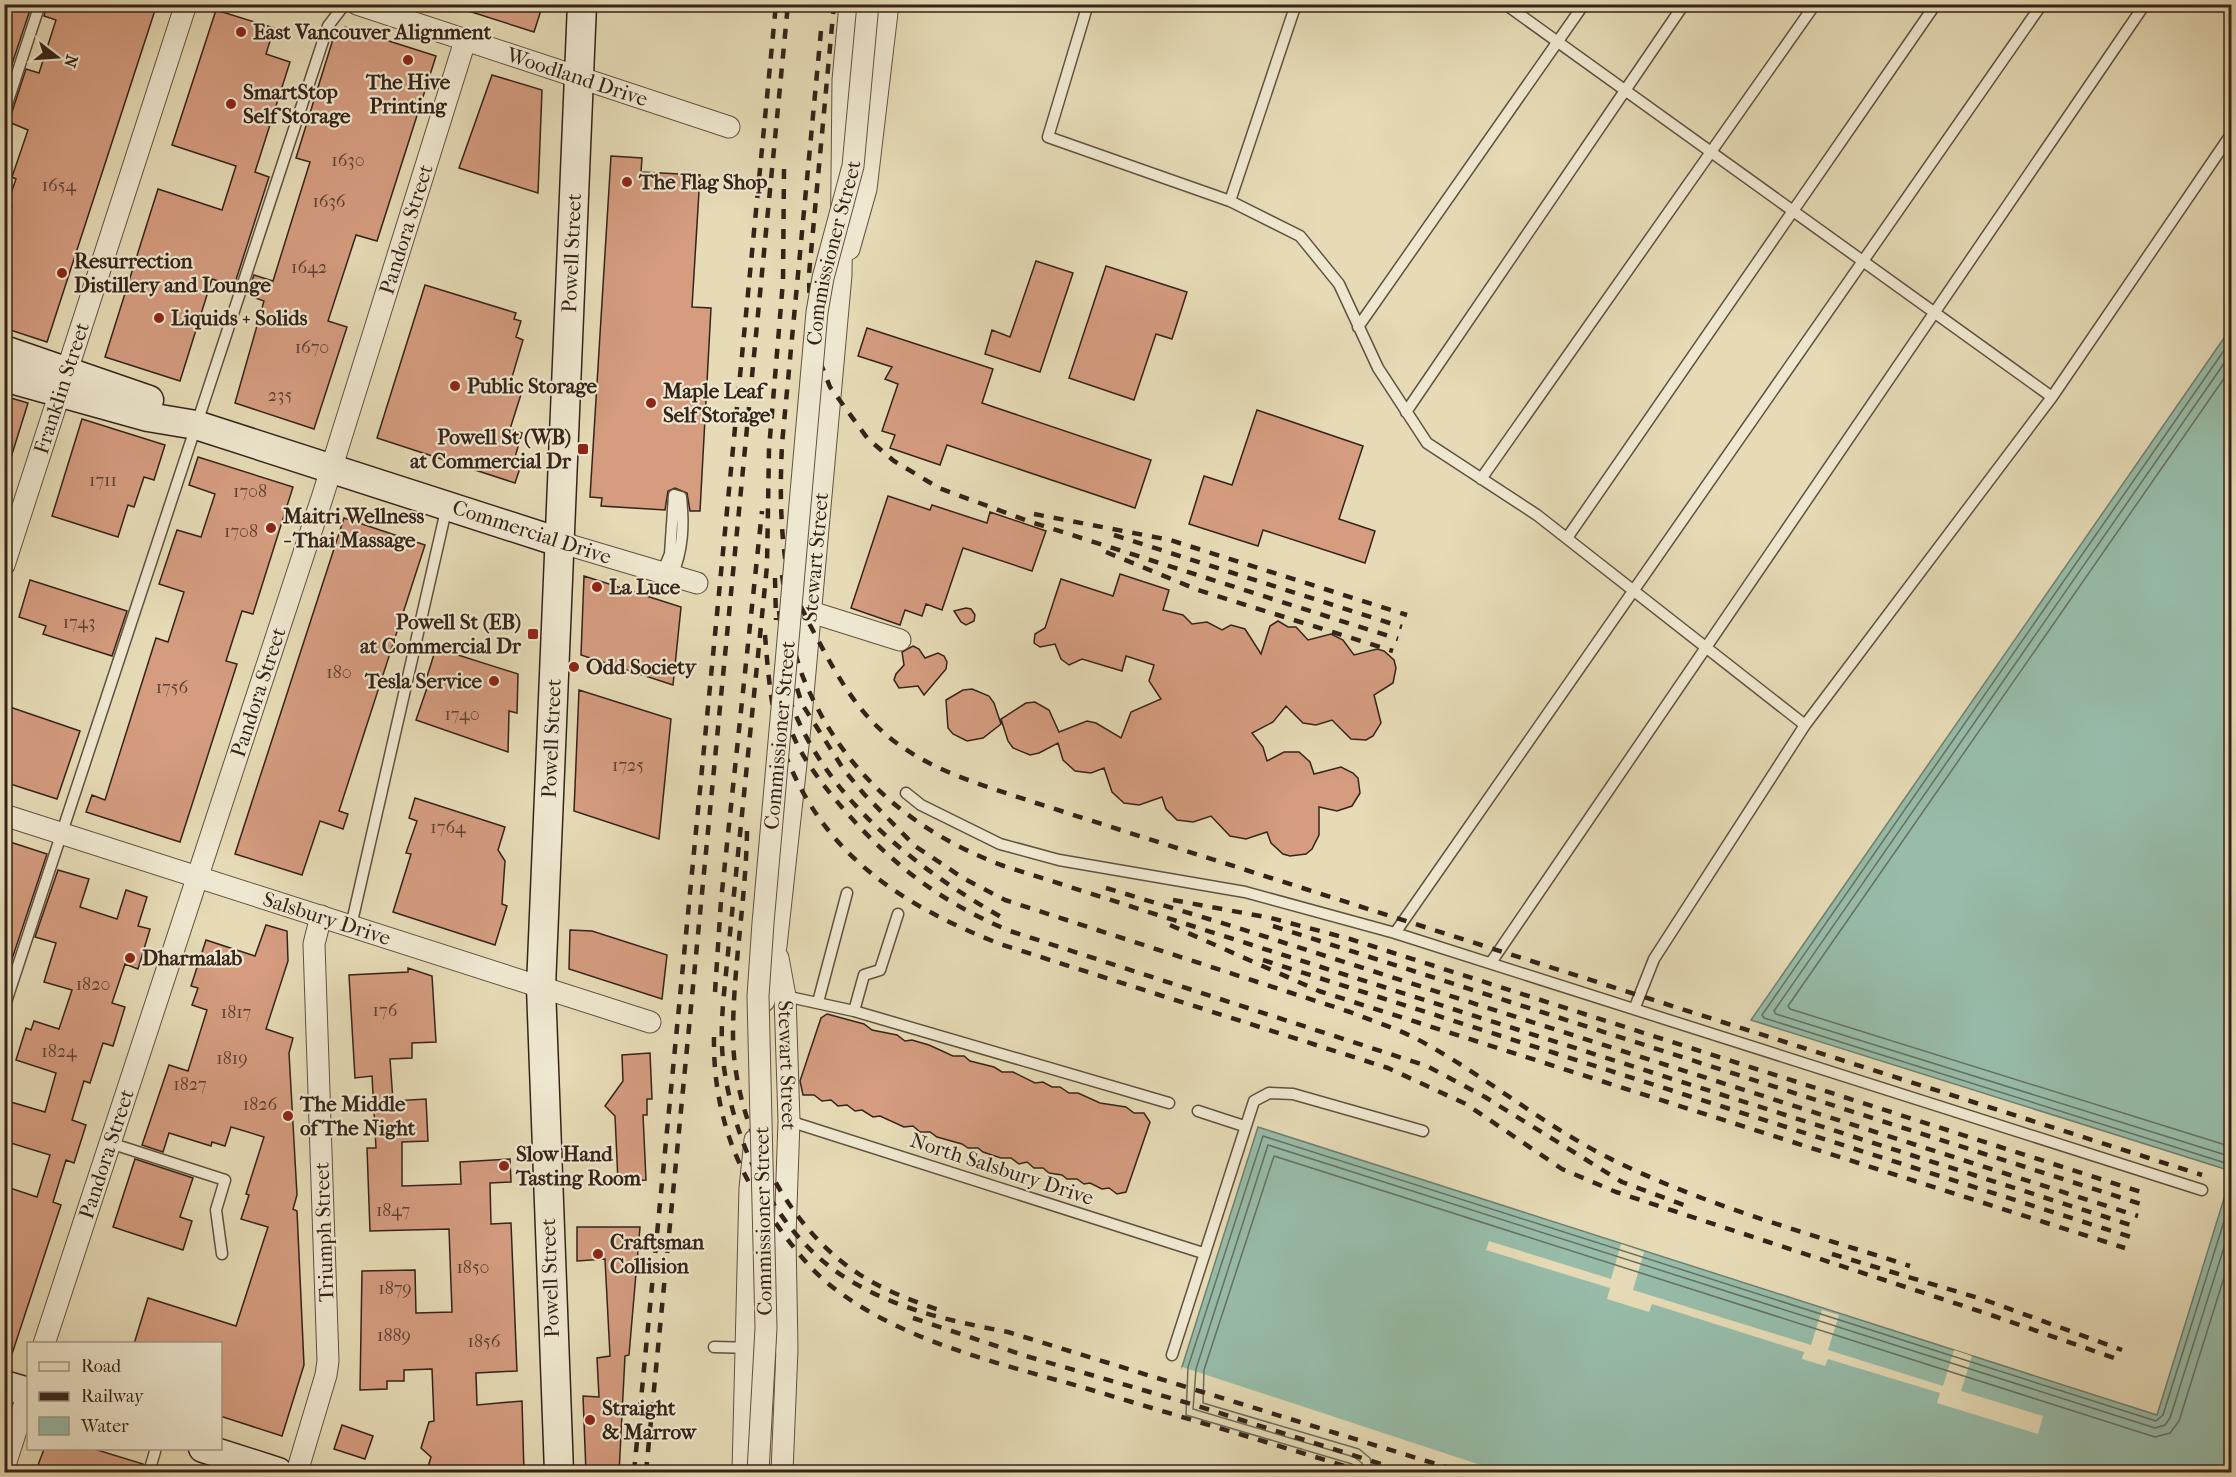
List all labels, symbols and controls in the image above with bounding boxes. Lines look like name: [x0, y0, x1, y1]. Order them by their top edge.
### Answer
place label: East Vancouver Alignment: [253, 20, 492, 44]
marker: East Vancouver Alignment: [234, 25, 248, 39]
north arrow: [27, 27, 87, 87]
street label: Woodland Drive: [503, 42, 651, 111]
text: N: [60, 53, 82, 71]
marker: The Hive Printing: [401, 53, 415, 67]
place label: The Hive Printing: [365, 70, 451, 118]
place label: SmartStop Self Storage: [243, 80, 351, 128]
marker: SmartStop Self Storage: [224, 97, 238, 111]
house number: 1630: [331, 150, 365, 171]
street label: Commissioner Street: [802, 159, 865, 346]
street label: Pandora Street: [375, 161, 438, 297]
place label: The Flag Shop: [638, 170, 768, 194]
house number: 1654: [42, 175, 77, 196]
marker: The Flag Shop: [620, 175, 634, 189]
house number: 1636: [312, 191, 346, 212]
street label: Powell Street: [557, 192, 586, 313]
place label: Resurrection Distillery and Lounge: [74, 249, 271, 297]
house number: 1642: [291, 257, 327, 278]
marker: Resurrection Distillery and Lounge: [55, 266, 69, 280]
place label: Liquids + Solids: [171, 306, 308, 330]
marker: Liquids + Solids: [152, 311, 166, 325]
street label: Franklin Street: [29, 319, 94, 457]
house number: 1670: [295, 337, 329, 358]
place label: Public Storage: [467, 374, 598, 398]
marker: Public Storage: [448, 379, 462, 393]
place label: Maple Leaf Self Storage: [662, 379, 771, 427]
house number: 235: [268, 385, 292, 406]
marker: Maple Leaf Self Storage: [644, 396, 658, 410]
place label: Powell St (WB) at Commercial Dr: [410, 425, 572, 473]
marker: Powell St (WB) at Commercial Dr: [576, 442, 590, 456]
house number: 1711: [89, 470, 117, 491]
house number: 1708: [233, 481, 267, 502]
street label: Stewart Street: [798, 491, 833, 623]
street label: Commercial Drive: [450, 495, 614, 569]
place label: Maitri Wellness - Thai Massage: [282, 504, 425, 552]
house number: 1708: [224, 521, 258, 542]
marker: Maitri Wellness - Thai Massage: [264, 521, 278, 535]
place label: La Luce: [609, 575, 681, 599]
marker: La Luce: [590, 580, 604, 594]
place label: Powell St (EB) at Commercial Dr: [360, 610, 522, 658]
house number: 1743: [63, 612, 95, 633]
street label: Pandora Street: [226, 624, 291, 760]
marker: Powell St (EB) at Commercial Dr: [526, 627, 540, 641]
street label: Commissioner Street: [759, 639, 800, 831]
place label: Odd Society: [586, 655, 698, 679]
marker: Odd Society: [567, 660, 581, 674]
house number: 180: [326, 662, 352, 683]
place label: Tesla Service: [364, 669, 483, 693]
marker: Tesla Service: [487, 674, 501, 688]
house number: 1756: [156, 677, 189, 698]
street label: Powell Street: [537, 678, 566, 799]
house number: 1740: [444, 704, 480, 725]
house number: 1725: [612, 755, 644, 776]
house number: 1764: [430, 817, 466, 838]
street label: Salsbury Drive: [260, 887, 394, 950]
place label: Dharmalab: [142, 946, 242, 970]
marker: Dharmalab: [123, 951, 137, 965]
house number: 1820: [76, 974, 110, 995]
house number: 176: [373, 1000, 398, 1021]
street label: Stewart Street: [773, 1000, 801, 1131]
house number: 1817: [221, 1002, 252, 1023]
house number: 1824: [41, 1041, 77, 1062]
house number: 1819: [216, 1048, 248, 1069]
house number: 1827: [173, 1074, 207, 1095]
street label: Pandora Street: [74, 1086, 139, 1222]
place label: The Middle of The Night: [299, 1092, 416, 1140]
house number: 1826: [243, 1094, 277, 1115]
marker: The Middle of The Night: [281, 1109, 295, 1123]
street label: Commissioner Street: [749, 1126, 777, 1316]
street label: North Salsbury Drive: [907, 1128, 1097, 1210]
place label: Slow Hand Tasting Room: [515, 1142, 642, 1190]
marker: Slow Hand Tasting Room: [497, 1159, 511, 1173]
street label: Triumph Street: [310, 1161, 338, 1302]
house number: 1847: [376, 1200, 410, 1221]
street label: Powell Street: [536, 1217, 564, 1338]
place label: Craftsman Collision: [610, 1230, 705, 1278]
marker: Craftsman Collision: [591, 1247, 605, 1261]
house number: 1850: [456, 1257, 490, 1278]
house number: 1879: [378, 1278, 412, 1299]
house number: 1889: [377, 1325, 411, 1346]
house number: 1856: [468, 1331, 501, 1352]
legend: [27, 1342, 222, 1450]
text: Road: [81, 1356, 121, 1377]
text: Railway: [81, 1386, 145, 1407]
place label: Straight & Marrow: [602, 1396, 698, 1444]
marker: Straight & Marrow: [583, 1413, 597, 1427]
text: Water: [80, 1416, 129, 1437]

